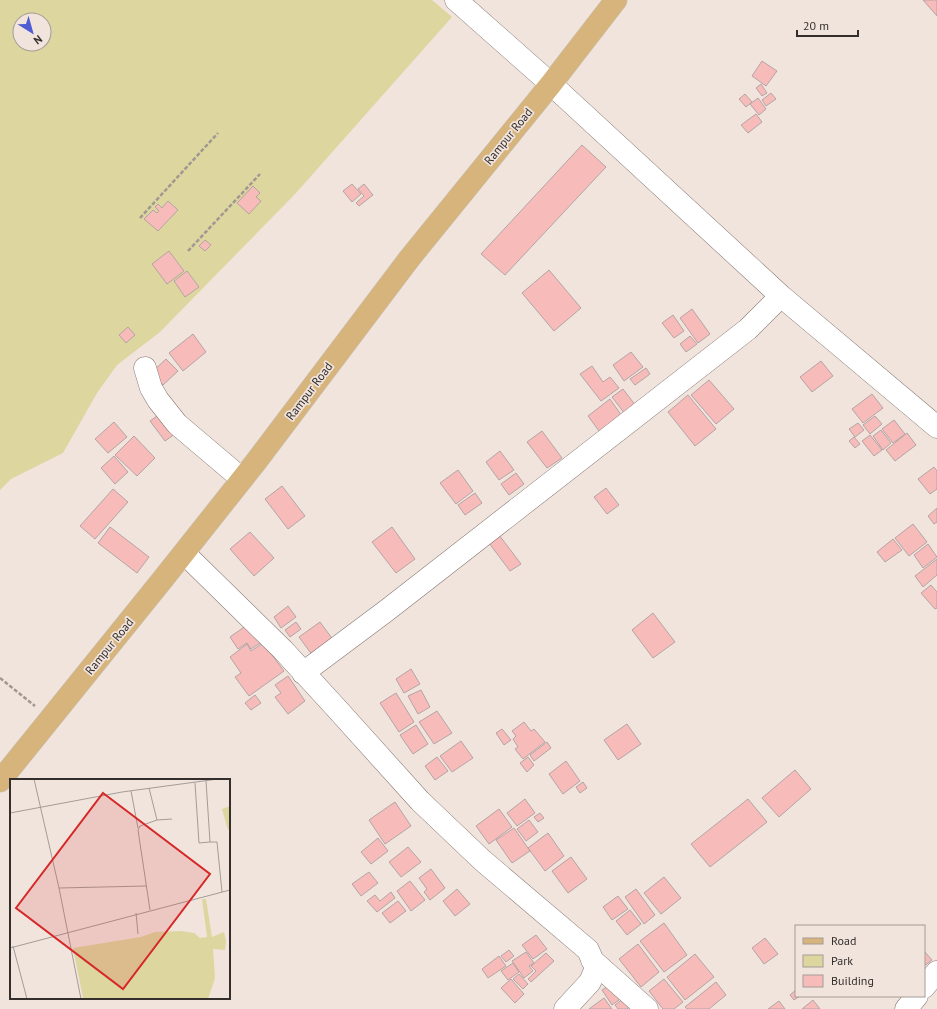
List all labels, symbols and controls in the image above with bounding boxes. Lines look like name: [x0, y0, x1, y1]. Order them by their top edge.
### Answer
north arrow: [12, 12, 52, 52]
scale bar: [797, 12, 858, 38]
text: 20 m: [803, 18, 829, 33]
text: N: [31, 32, 45, 48]
street label: Rampur Road: [481, 105, 535, 167]
street label: Rampur Road: [282, 359, 336, 423]
street label: Rampur Road: [82, 615, 136, 677]
inset map: [10, 779, 230, 999]
legend: [795, 925, 925, 997]
text: Road: [831, 933, 856, 948]
text: Park: [831, 953, 853, 968]
text: Building: [831, 973, 874, 988]

